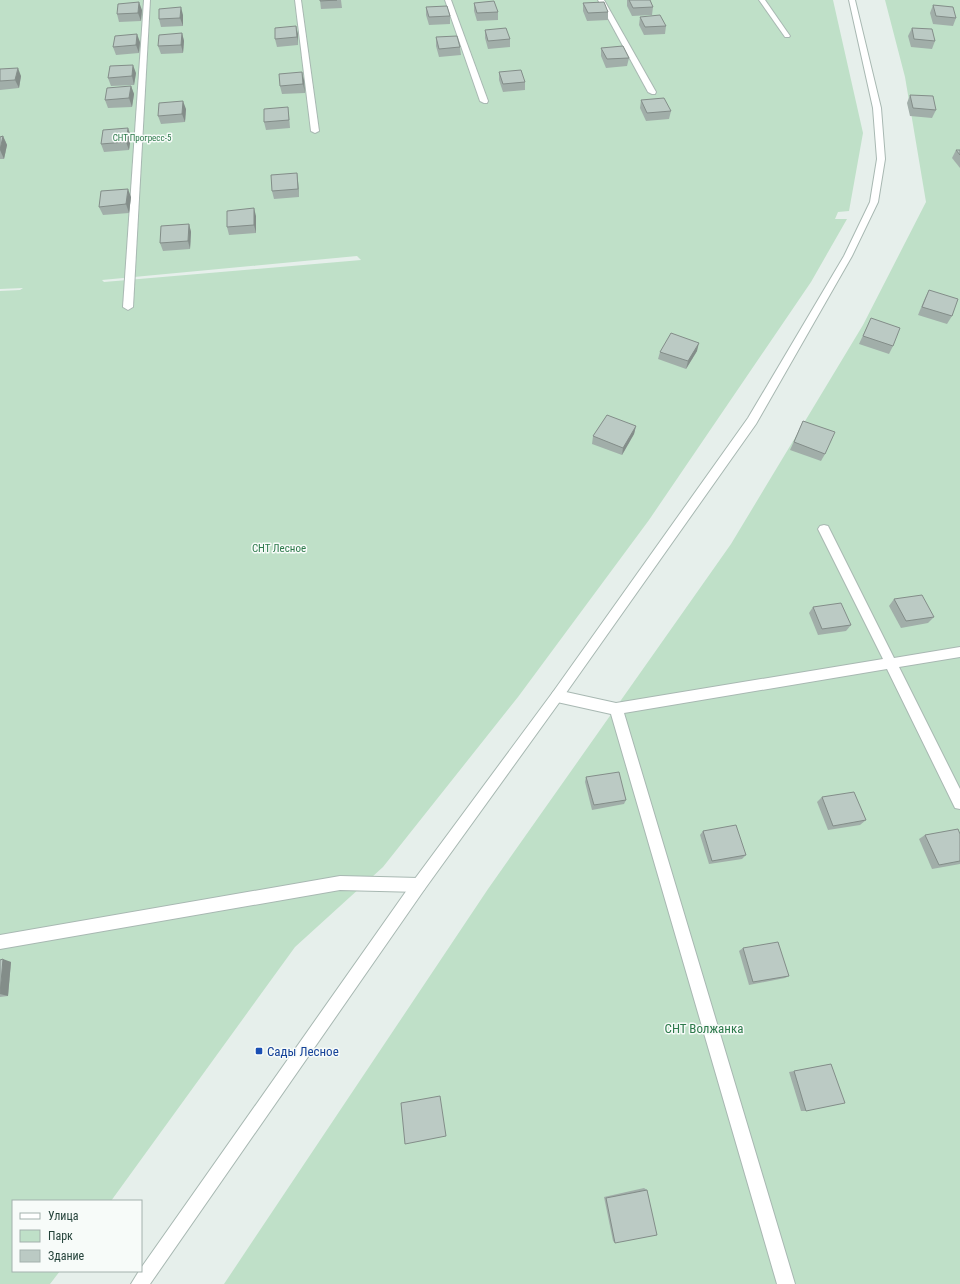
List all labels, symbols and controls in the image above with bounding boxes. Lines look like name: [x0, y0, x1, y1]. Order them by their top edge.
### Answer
park label: СНТ Прогресс-5: [113, 133, 172, 143]
park label: СНТ Лесное: [252, 542, 306, 555]
park label: СНТ Волжанка: [665, 1021, 743, 1036]
place label: Сады Лесное: [267, 1044, 339, 1059]
marker: Сады Лесное: [254, 1046, 264, 1056]
legend: [12, 1200, 142, 1272]
text: Улица: [48, 1209, 79, 1223]
text: Парк: [48, 1229, 73, 1243]
text: Здание: [48, 1249, 85, 1263]

